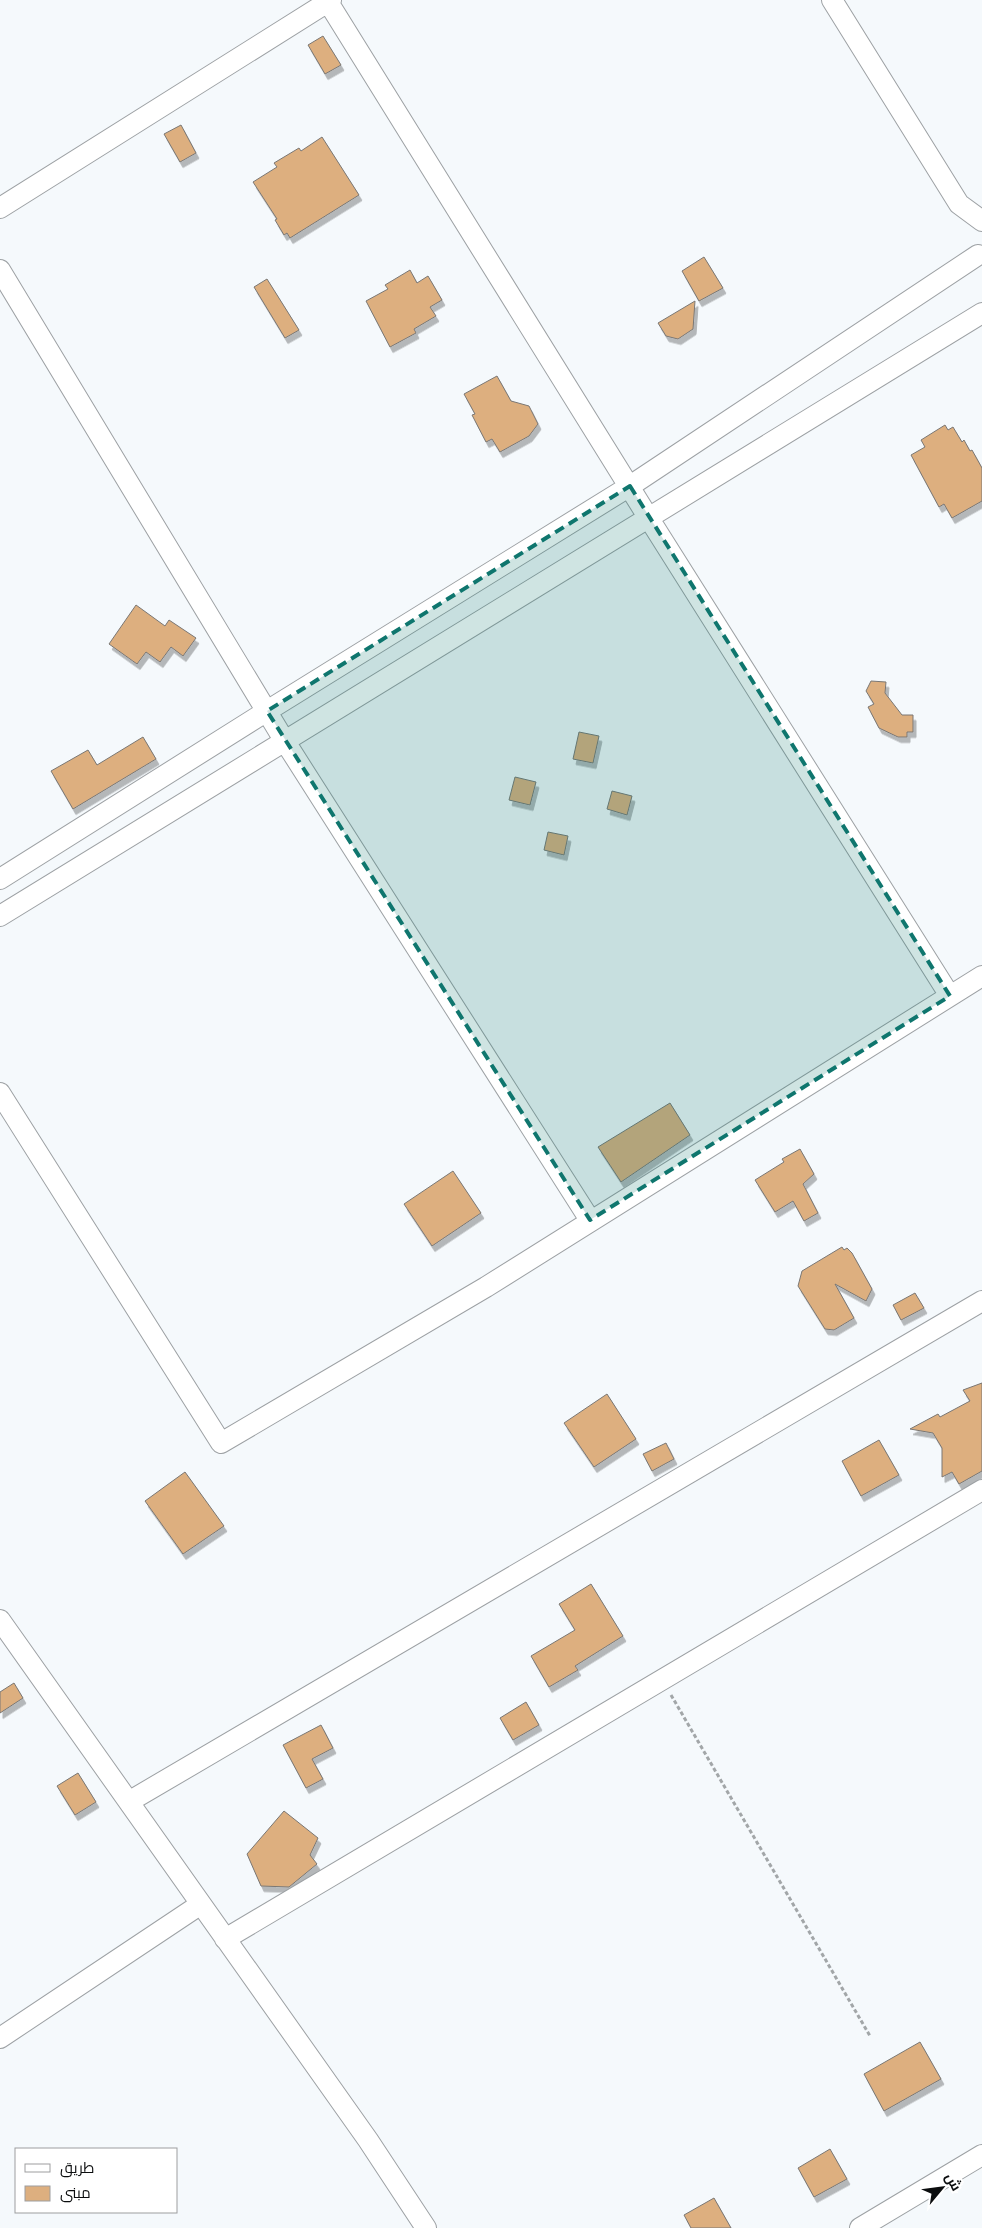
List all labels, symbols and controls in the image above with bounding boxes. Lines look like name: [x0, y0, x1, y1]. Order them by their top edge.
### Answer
legend: [15, 2148, 178, 2213]
text: طريق: [60, 2155, 94, 2178]
north arrow: [917, 2163, 967, 2213]
text: ش: [941, 2169, 967, 2194]
text: مبنى: [60, 2180, 91, 2203]

